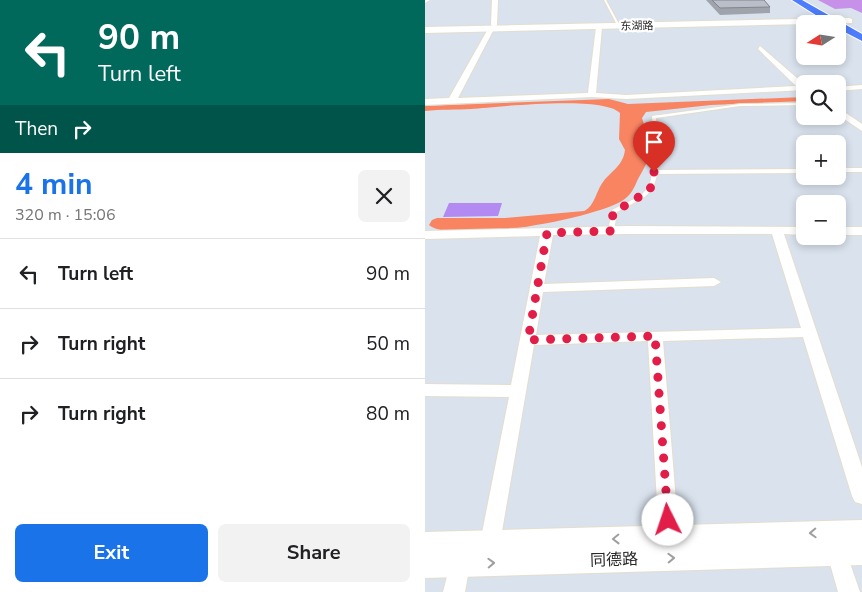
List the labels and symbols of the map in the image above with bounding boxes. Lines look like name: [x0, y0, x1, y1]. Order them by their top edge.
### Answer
north arrow: [796, 15, 846, 65]
street label: 东湖路: [620, 18, 654, 34]
pin: [633, 121, 675, 172]
position arrow: [641, 493, 693, 545]
one-way arrow: [809, 528, 817, 539]
one-way arrow: [612, 534, 620, 545]
street label: 同德路: [590, 548, 638, 572]
one-way arrow: [668, 553, 675, 563]
one-way arrow: [488, 558, 495, 568]

